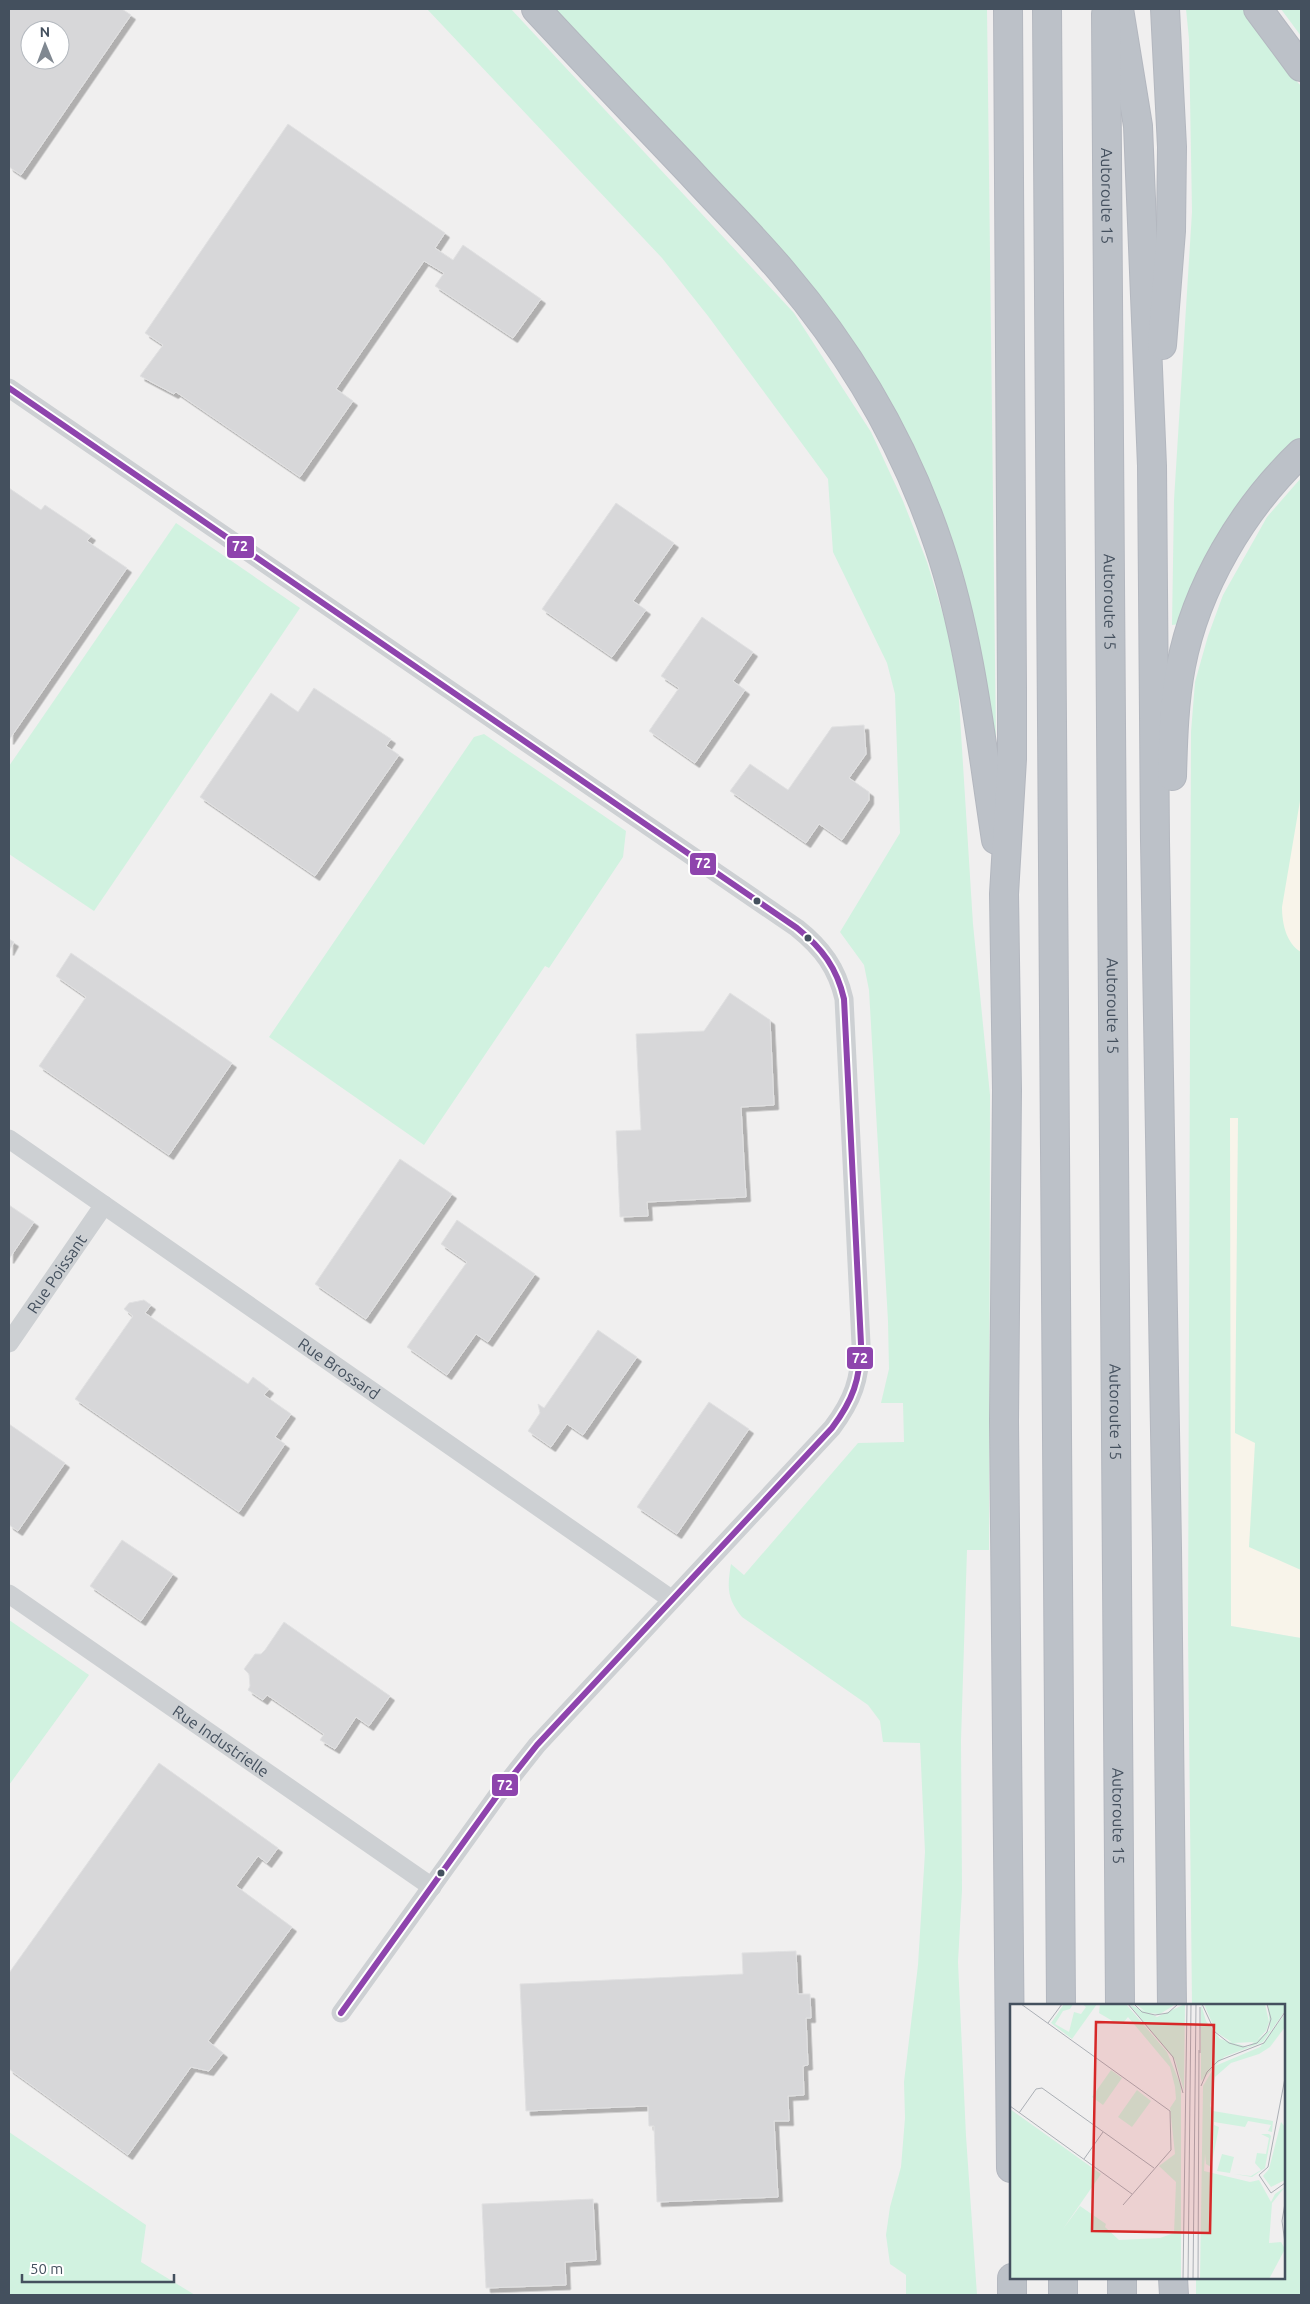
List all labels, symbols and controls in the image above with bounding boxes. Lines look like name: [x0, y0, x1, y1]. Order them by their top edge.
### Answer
north arrow: [20, 20, 70, 70]
text: N: [39, 24, 50, 40]
street label: Autoroute 15: [1098, 148, 1117, 244]
line badge: 72: [226, 535, 255, 559]
text: 72: [232, 538, 248, 554]
street label: Autoroute 15: [1101, 554, 1119, 650]
line badge: 72: [689, 852, 717, 876]
text: 72: [695, 855, 711, 871]
unlabelled marker: [752, 896, 762, 906]
unlabelled marker: [803, 933, 813, 943]
street label: Autoroute 15: [1104, 958, 1122, 1054]
street label: Rue Poissant: [23, 1230, 90, 1317]
street label: Rue Brossard: [295, 1334, 383, 1403]
line badge: 72: [846, 1346, 874, 1370]
text: 72: [852, 1350, 868, 1366]
street label: Autoroute 15: [1106, 1364, 1125, 1460]
street label: Rue Industrielle: [170, 1701, 273, 1780]
street label: Autoroute 15: [1109, 1768, 1128, 1864]
line badge: 72: [491, 1773, 519, 1797]
text: 72: [497, 1777, 513, 1793]
unlabelled marker: [436, 1868, 446, 1878]
inset map: [1010, 2004, 1285, 2279]
scale bar: [22, 2252, 175, 2284]
text: 50 m: [30, 2260, 63, 2277]

